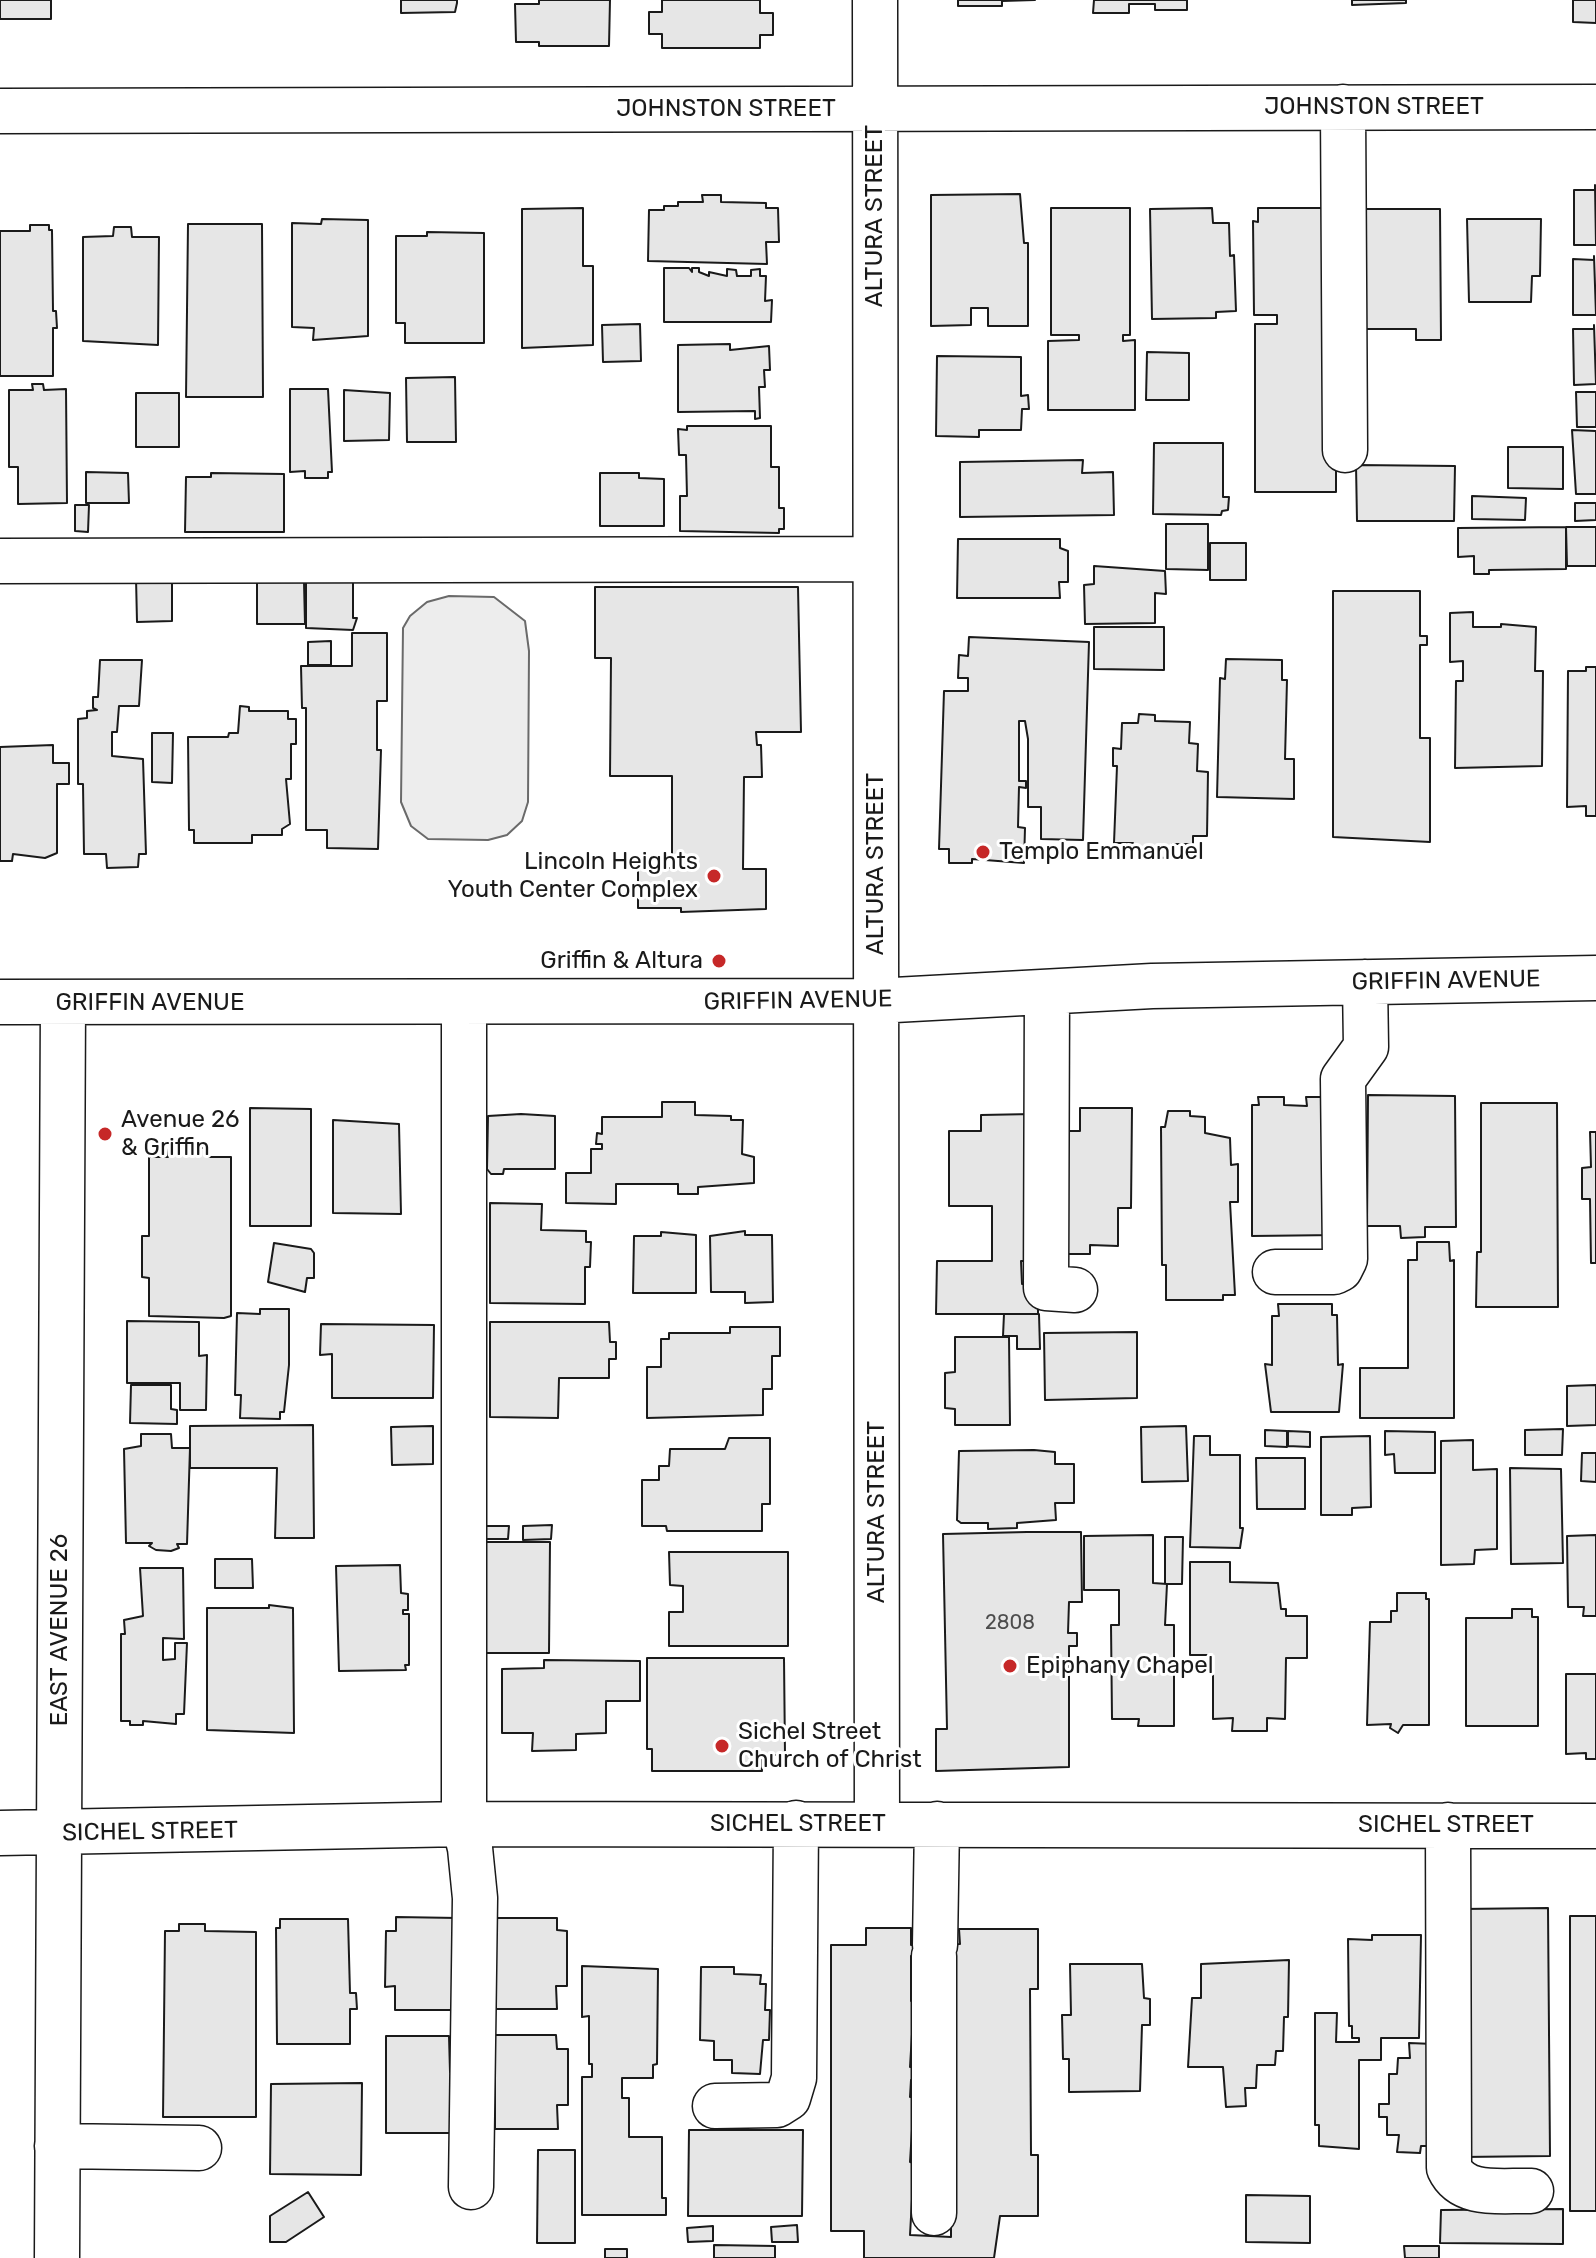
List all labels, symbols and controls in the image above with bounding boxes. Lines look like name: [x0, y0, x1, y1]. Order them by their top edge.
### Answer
street label: JOHNSTON STREET: [1264, 93, 1484, 121]
street label: JOHNSTON STREET: [616, 95, 836, 123]
street label: ALTURA STREET: [861, 125, 889, 307]
street label: ALTURA STREET: [862, 773, 890, 955]
place label: Templo Emmanuel: [999, 838, 1204, 866]
marker: Templo Emmanuel: [974, 843, 992, 861]
place label: Lincoln Heights Youth Center Complex: [447, 848, 698, 904]
marker: Lincoln Heights Youth Center Complex: [705, 867, 723, 885]
place label: Griffin & Altura: [540, 947, 703, 975]
marker: Griffin & Altura: [710, 952, 728, 970]
street label: GRIFFIN AVENUE: [1351, 965, 1541, 997]
street label: GRIFFIN AVENUE: [703, 985, 893, 1017]
street label: GRIFFIN AVENUE: [56, 989, 244, 1017]
place label: Avenue 26 & Griffin: [121, 1106, 239, 1162]
marker: Avenue 26 & Griffin: [96, 1125, 114, 1143]
street label: ALTURA STREET: [863, 1421, 891, 1603]
street label: EAST AVENUE 26: [46, 1534, 74, 1726]
house number: 2808: [985, 1611, 1035, 1635]
place label: Epiphany Chapel: [1026, 1652, 1214, 1680]
marker: Epiphany Chapel: [1001, 1657, 1019, 1675]
place label: Sichel Street Church of Christ: [738, 1718, 922, 1774]
marker: Sichel Street Church of Christ: [713, 1737, 731, 1755]
street label: SICHEL STREET: [710, 1810, 886, 1838]
street label: SICHEL STREET: [1358, 1811, 1534, 1839]
street label: SICHEL STREET: [62, 1816, 238, 1848]

